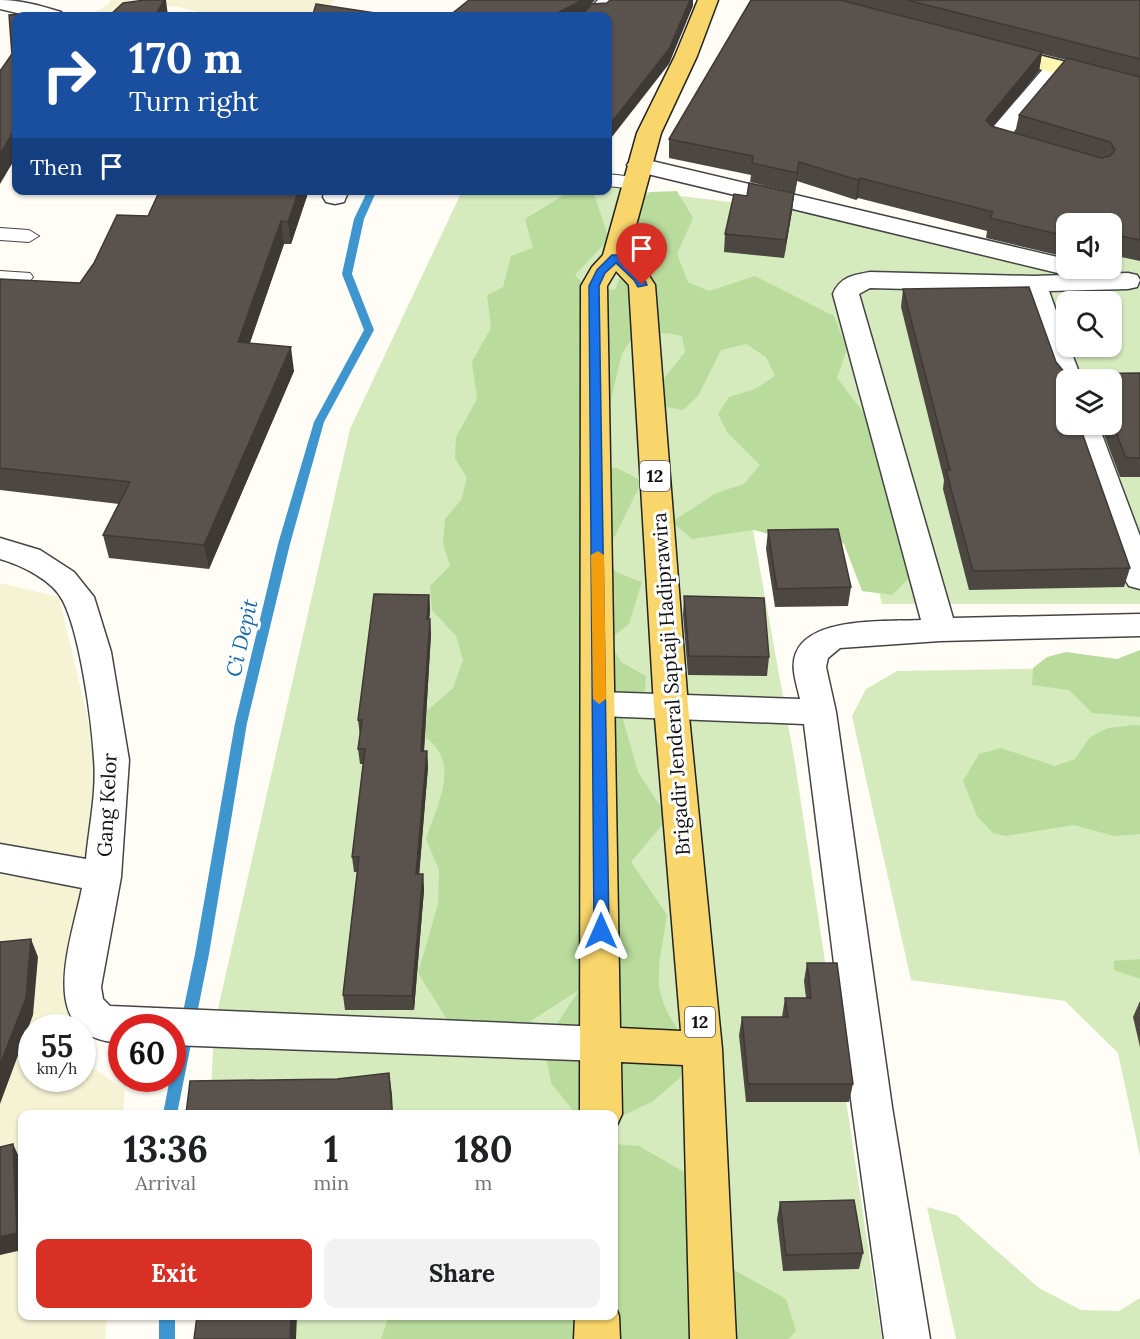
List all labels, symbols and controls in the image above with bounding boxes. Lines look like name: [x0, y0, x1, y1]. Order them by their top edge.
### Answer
text: 170 m: [129, 31, 242, 85]
icon: right: [30, 36, 108, 114]
text: Turn right: [129, 84, 258, 118]
icon: arrive: [95, 150, 128, 183]
text: Then: [30, 153, 83, 181]
map controls: [1056, 213, 1122, 435]
button: sound: [1056, 213, 1122, 279]
pin: [616, 223, 667, 285]
icon: arrive: [625, 232, 658, 265]
button: search: [1056, 291, 1122, 357]
button: layers: [1056, 369, 1122, 435]
road number: 12: [640, 461, 670, 491]
street label: Brigadir Jenderal Saptaji Hadiprawira: [646, 512, 695, 856]
water label: Ci Depit: [220, 596, 264, 679]
street label: Gang Kelor: [91, 752, 122, 858]
position arrow: [569, 899, 633, 963]
road number: 12: [685, 1007, 715, 1037]
speed limit sign: 60: [108, 1014, 186, 1092]
text: 55: [41, 1027, 73, 1065]
text: km/h: [37, 1059, 77, 1078]
text: 13:36: [123, 1126, 208, 1172]
text: 1: [324, 1126, 339, 1172]
text: 180: [454, 1126, 513, 1172]
text: Arrival: [135, 1170, 196, 1195]
text: min: [313, 1170, 349, 1195]
text: m: [475, 1170, 492, 1195]
button: Exit: [36, 1239, 312, 1308]
button: Share: [324, 1239, 600, 1308]

